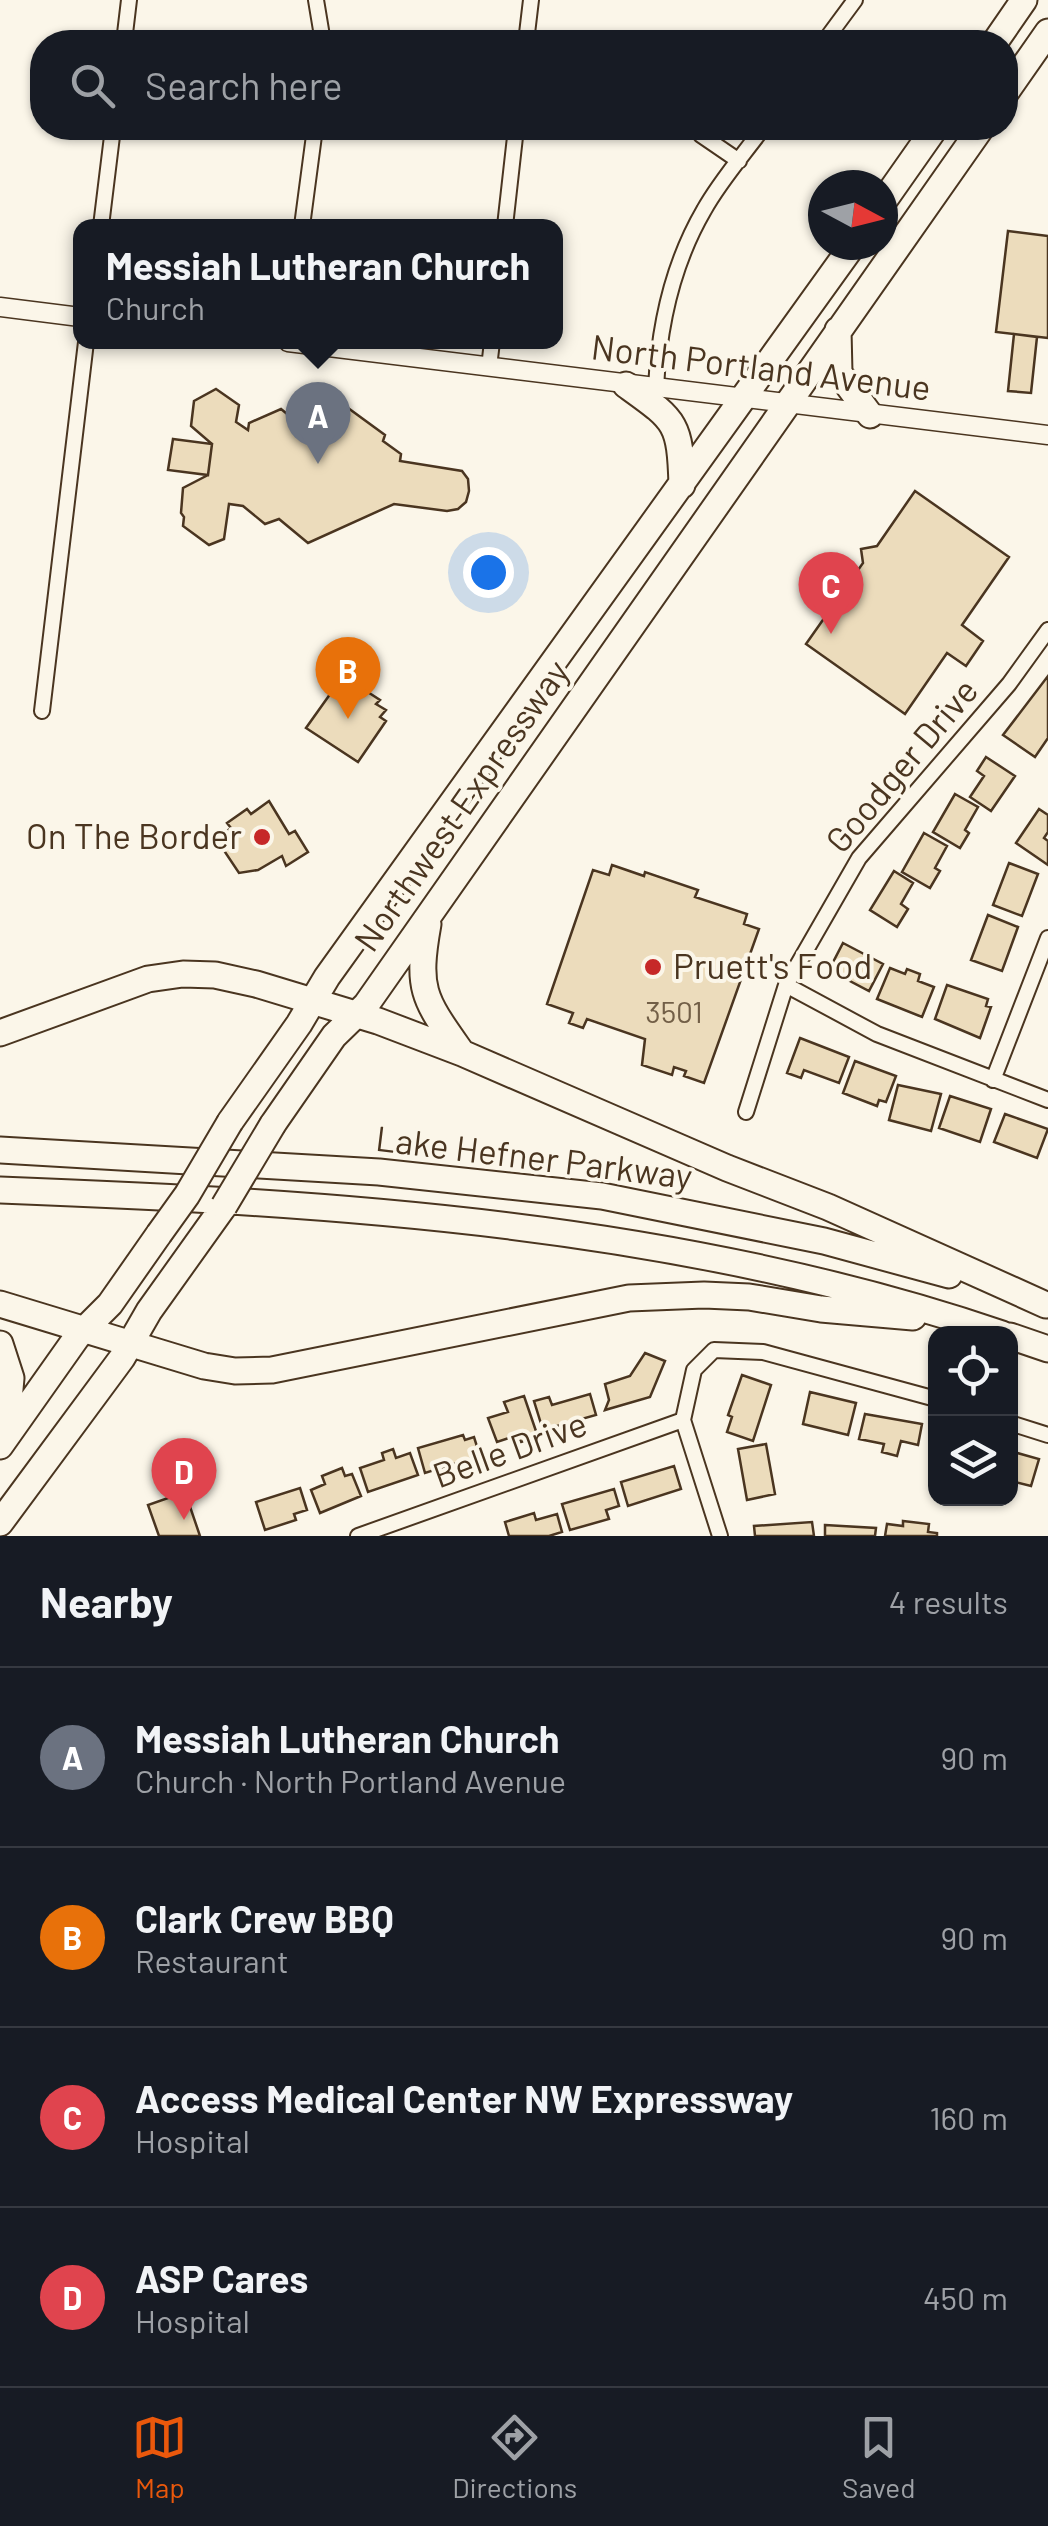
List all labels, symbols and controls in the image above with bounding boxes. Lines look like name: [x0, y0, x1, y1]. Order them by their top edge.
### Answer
search box: [30, 30, 1018, 140]
icon: search: [65, 58, 120, 113]
text: Search here: [145, 62, 343, 108]
north arrow: [808, 170, 898, 260]
popup: [73, 219, 563, 349]
text: Messiah Lutheran Church: [106, 242, 530, 288]
text: Church: [106, 288, 205, 326]
street label: North Portland Avenue: [589, 324, 933, 408]
pin: A: [286, 382, 350, 464]
your location: [463, 547, 514, 598]
pin: C: [798, 552, 864, 634]
pin: B: [316, 636, 380, 719]
street label: Northwest Expressway: [344, 651, 577, 958]
street label: Goodger Drive: [816, 669, 985, 860]
place label: On The Border: [26, 814, 242, 856]
marker: On The Border: [251, 826, 273, 848]
place label: Pruett's Food: [673, 944, 872, 986]
marker: Pruett's Food: [642, 956, 664, 978]
house number: 3501: [645, 993, 703, 1029]
street label: Lake Hefner Parkway: [374, 1116, 695, 1196]
map controls: [928, 1326, 1018, 1506]
button: locate: [928, 1326, 1018, 1416]
street label: Belle Drive: [427, 1401, 592, 1495]
button: layers: [928, 1416, 1018, 1506]
pin: D: [152, 1438, 216, 1520]
text: Nearby: [40, 1576, 173, 1626]
text: 4 results: [889, 1582, 1008, 1620]
text: Messiah Lutheran Church: [135, 1715, 560, 1761]
text: A: [62, 1738, 83, 1776]
text: 90 m: [940, 1738, 1008, 1776]
text: Church · North Portland Avenue: [135, 1761, 566, 1799]
text: Clark Crew BBQ: [135, 1895, 394, 1941]
text: B: [63, 1918, 82, 1956]
text: 90 m: [940, 1918, 1008, 1956]
text: Restaurant: [135, 1941, 289, 1979]
text: Access Medical Center NW Expressway: [135, 2075, 793, 2121]
text: C: [63, 2098, 82, 2136]
text: 160 m: [929, 2098, 1008, 2136]
text: Hospital: [135, 2121, 250, 2159]
text: ASP Cares: [135, 2255, 308, 2301]
text: D: [63, 2278, 82, 2316]
text: 450 m: [923, 2278, 1008, 2316]
text: Hospital: [135, 2301, 250, 2339]
tab: Map: [132, 2410, 187, 2504]
tab: Directions: [452, 2410, 577, 2504]
tab: Saved: [842, 2410, 916, 2504]

